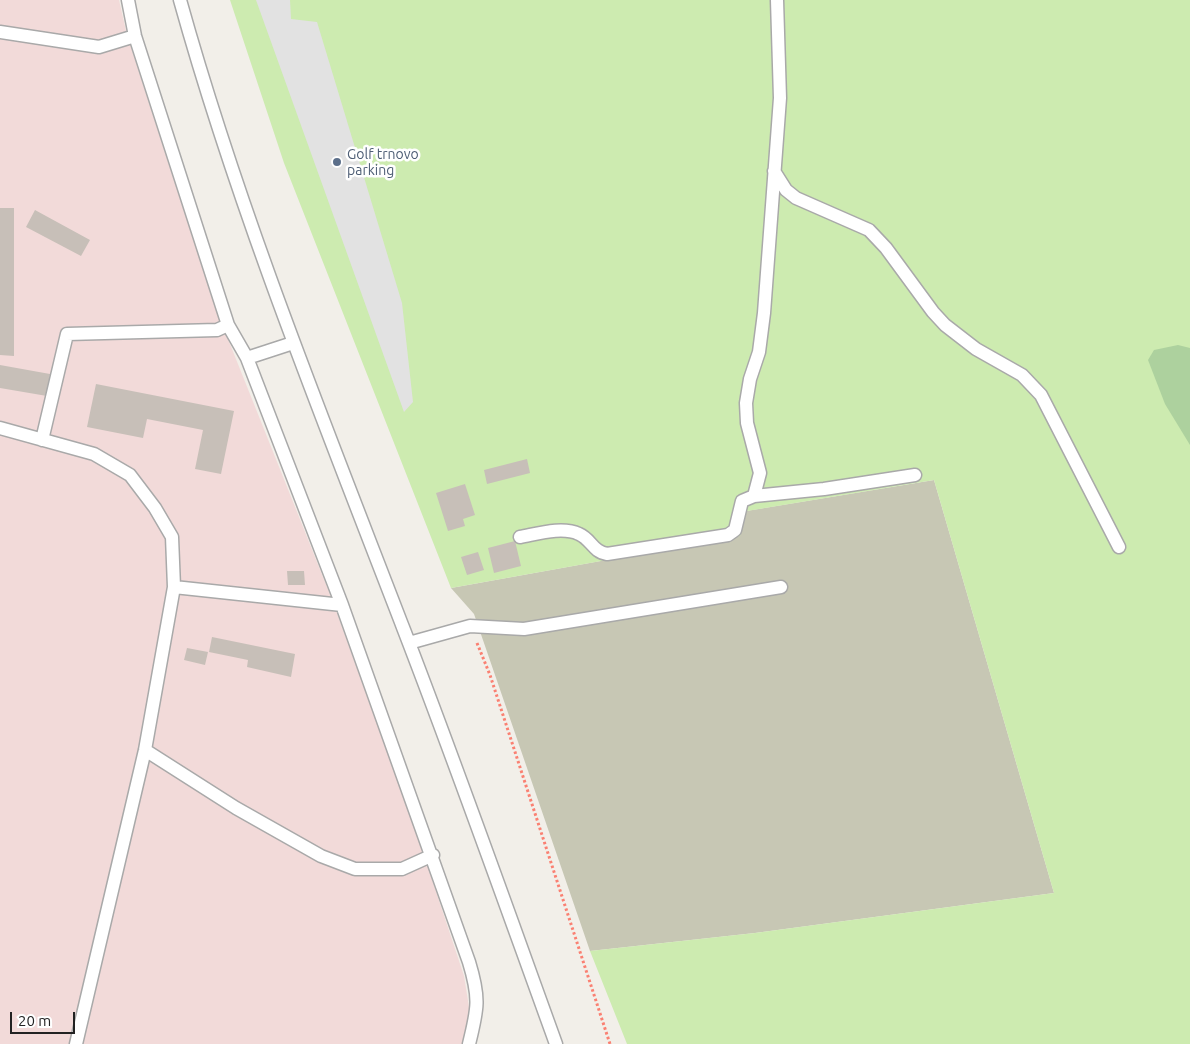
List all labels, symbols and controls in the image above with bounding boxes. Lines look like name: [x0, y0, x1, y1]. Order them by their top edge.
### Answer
place label: Golf trnovo parking: [347, 146, 419, 178]
marker: Golf trnovo parking: [331, 156, 343, 168]
scale bar: [12, 1002, 78, 1034]
text: 20 m: [18, 1012, 51, 1029]

